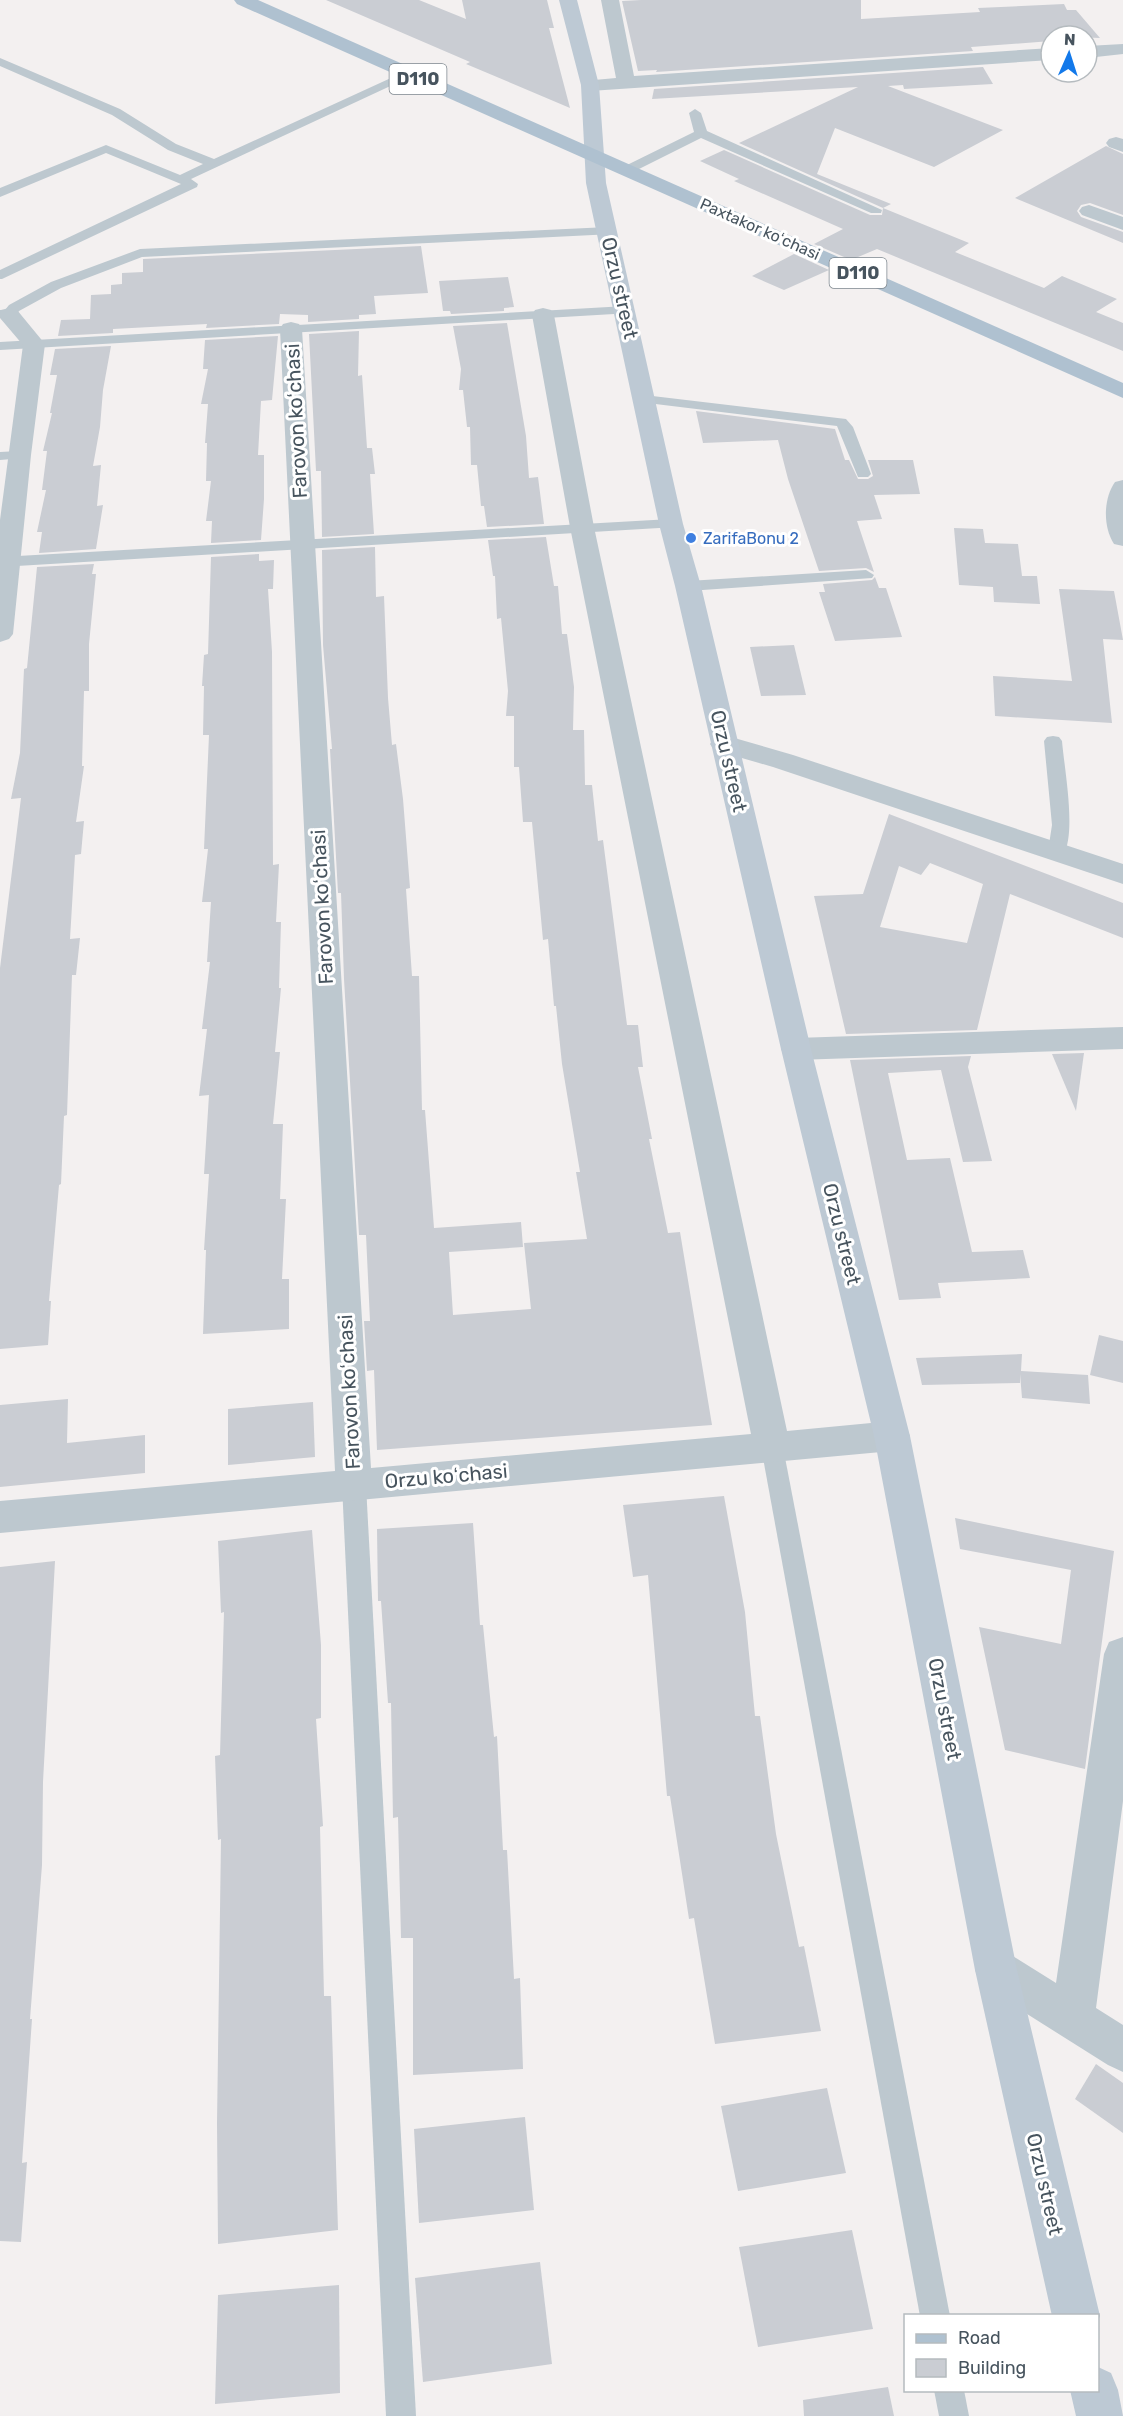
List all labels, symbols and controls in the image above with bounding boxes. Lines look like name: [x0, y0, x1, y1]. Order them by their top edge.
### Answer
north arrow: [1039, 24, 1099, 84]
text: N: [1064, 30, 1076, 49]
road number: D110: [390, 64, 446, 94]
street label: Paxtakor koʻchasi: [697, 194, 823, 264]
street label: Orzu street: [597, 235, 643, 341]
road number: D110: [830, 258, 886, 288]
street label: Farovon koʻchasi: [280, 343, 312, 499]
place label: ZarifaBonu 2: [703, 529, 799, 548]
marker: ZarifaBonu 2: [684, 531, 698, 545]
street label: Orzu street: [706, 708, 752, 814]
street label: Farovon koʻchasi: [306, 829, 338, 985]
street label: Orzu street: [818, 1181, 866, 1287]
street label: Farovon koʻchasi: [333, 1314, 365, 1470]
street label: Orzu koʻchasi: [384, 1459, 508, 1493]
street label: Orzu street: [923, 1656, 967, 1762]
street label: Orzu street: [1022, 2131, 1068, 2237]
legend: [904, 2314, 1099, 2392]
text: Road: [958, 2327, 1001, 2349]
text: Building: [958, 2357, 1026, 2379]

